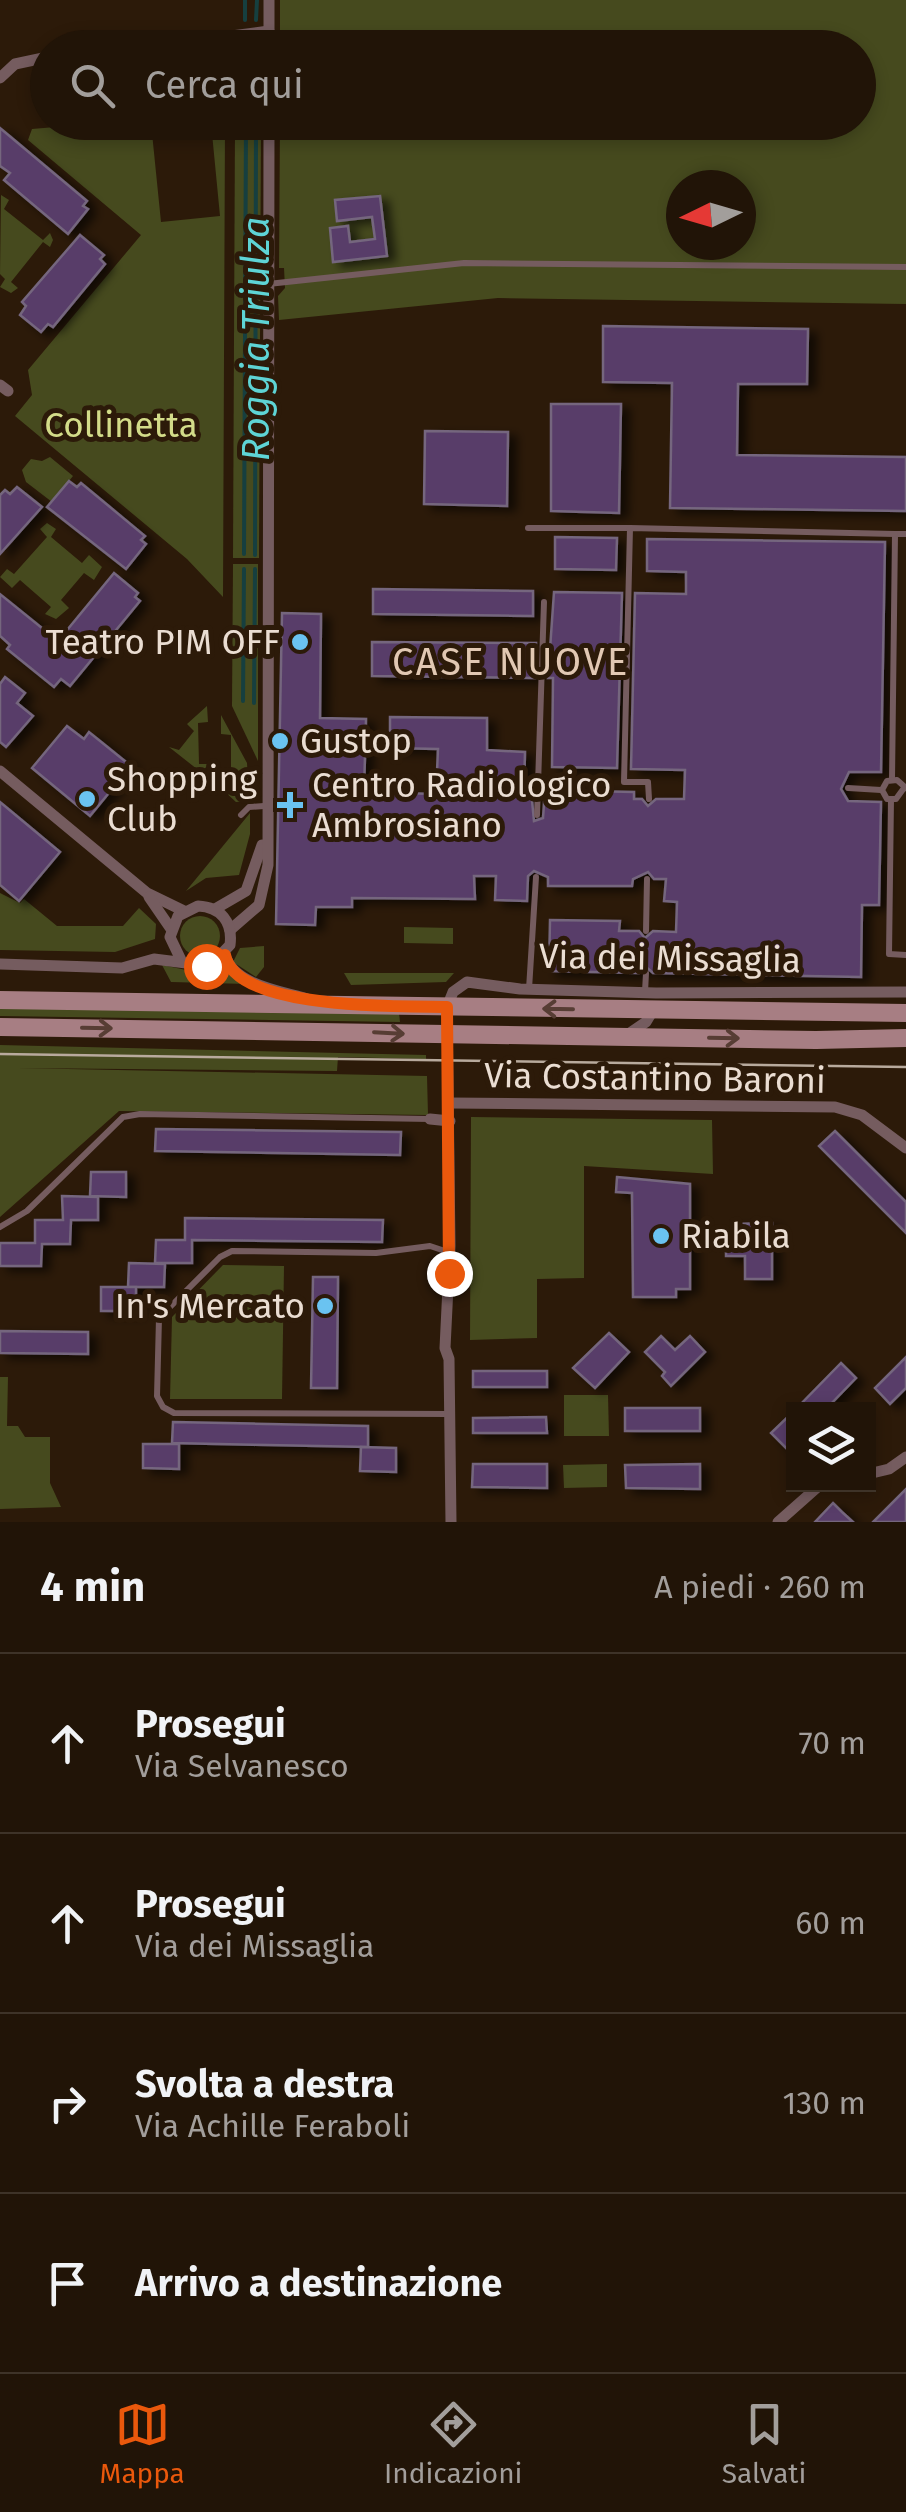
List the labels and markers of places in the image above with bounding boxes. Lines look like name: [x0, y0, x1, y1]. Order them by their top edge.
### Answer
place label: Teatro PIM OFF: [45, 621, 280, 663]
marker: Teatro PIM OFF: [289, 631, 311, 653]
place label: Gustop: [300, 720, 412, 762]
marker: Gustop: [269, 730, 291, 752]
place label: Shopping Club: [107, 758, 258, 840]
place label: Centro Radiologico Ambrosiano: [312, 764, 611, 846]
marker: Shopping Club: [76, 788, 98, 810]
marker: Centro Radiologico Ambrosiano: [277, 792, 303, 818]
place label: Riabila: [681, 1215, 791, 1257]
marker: Riabila: [650, 1225, 672, 1247]
place label: In's Mercato: [115, 1285, 305, 1327]
marker: In's Mercato: [314, 1295, 336, 1317]

